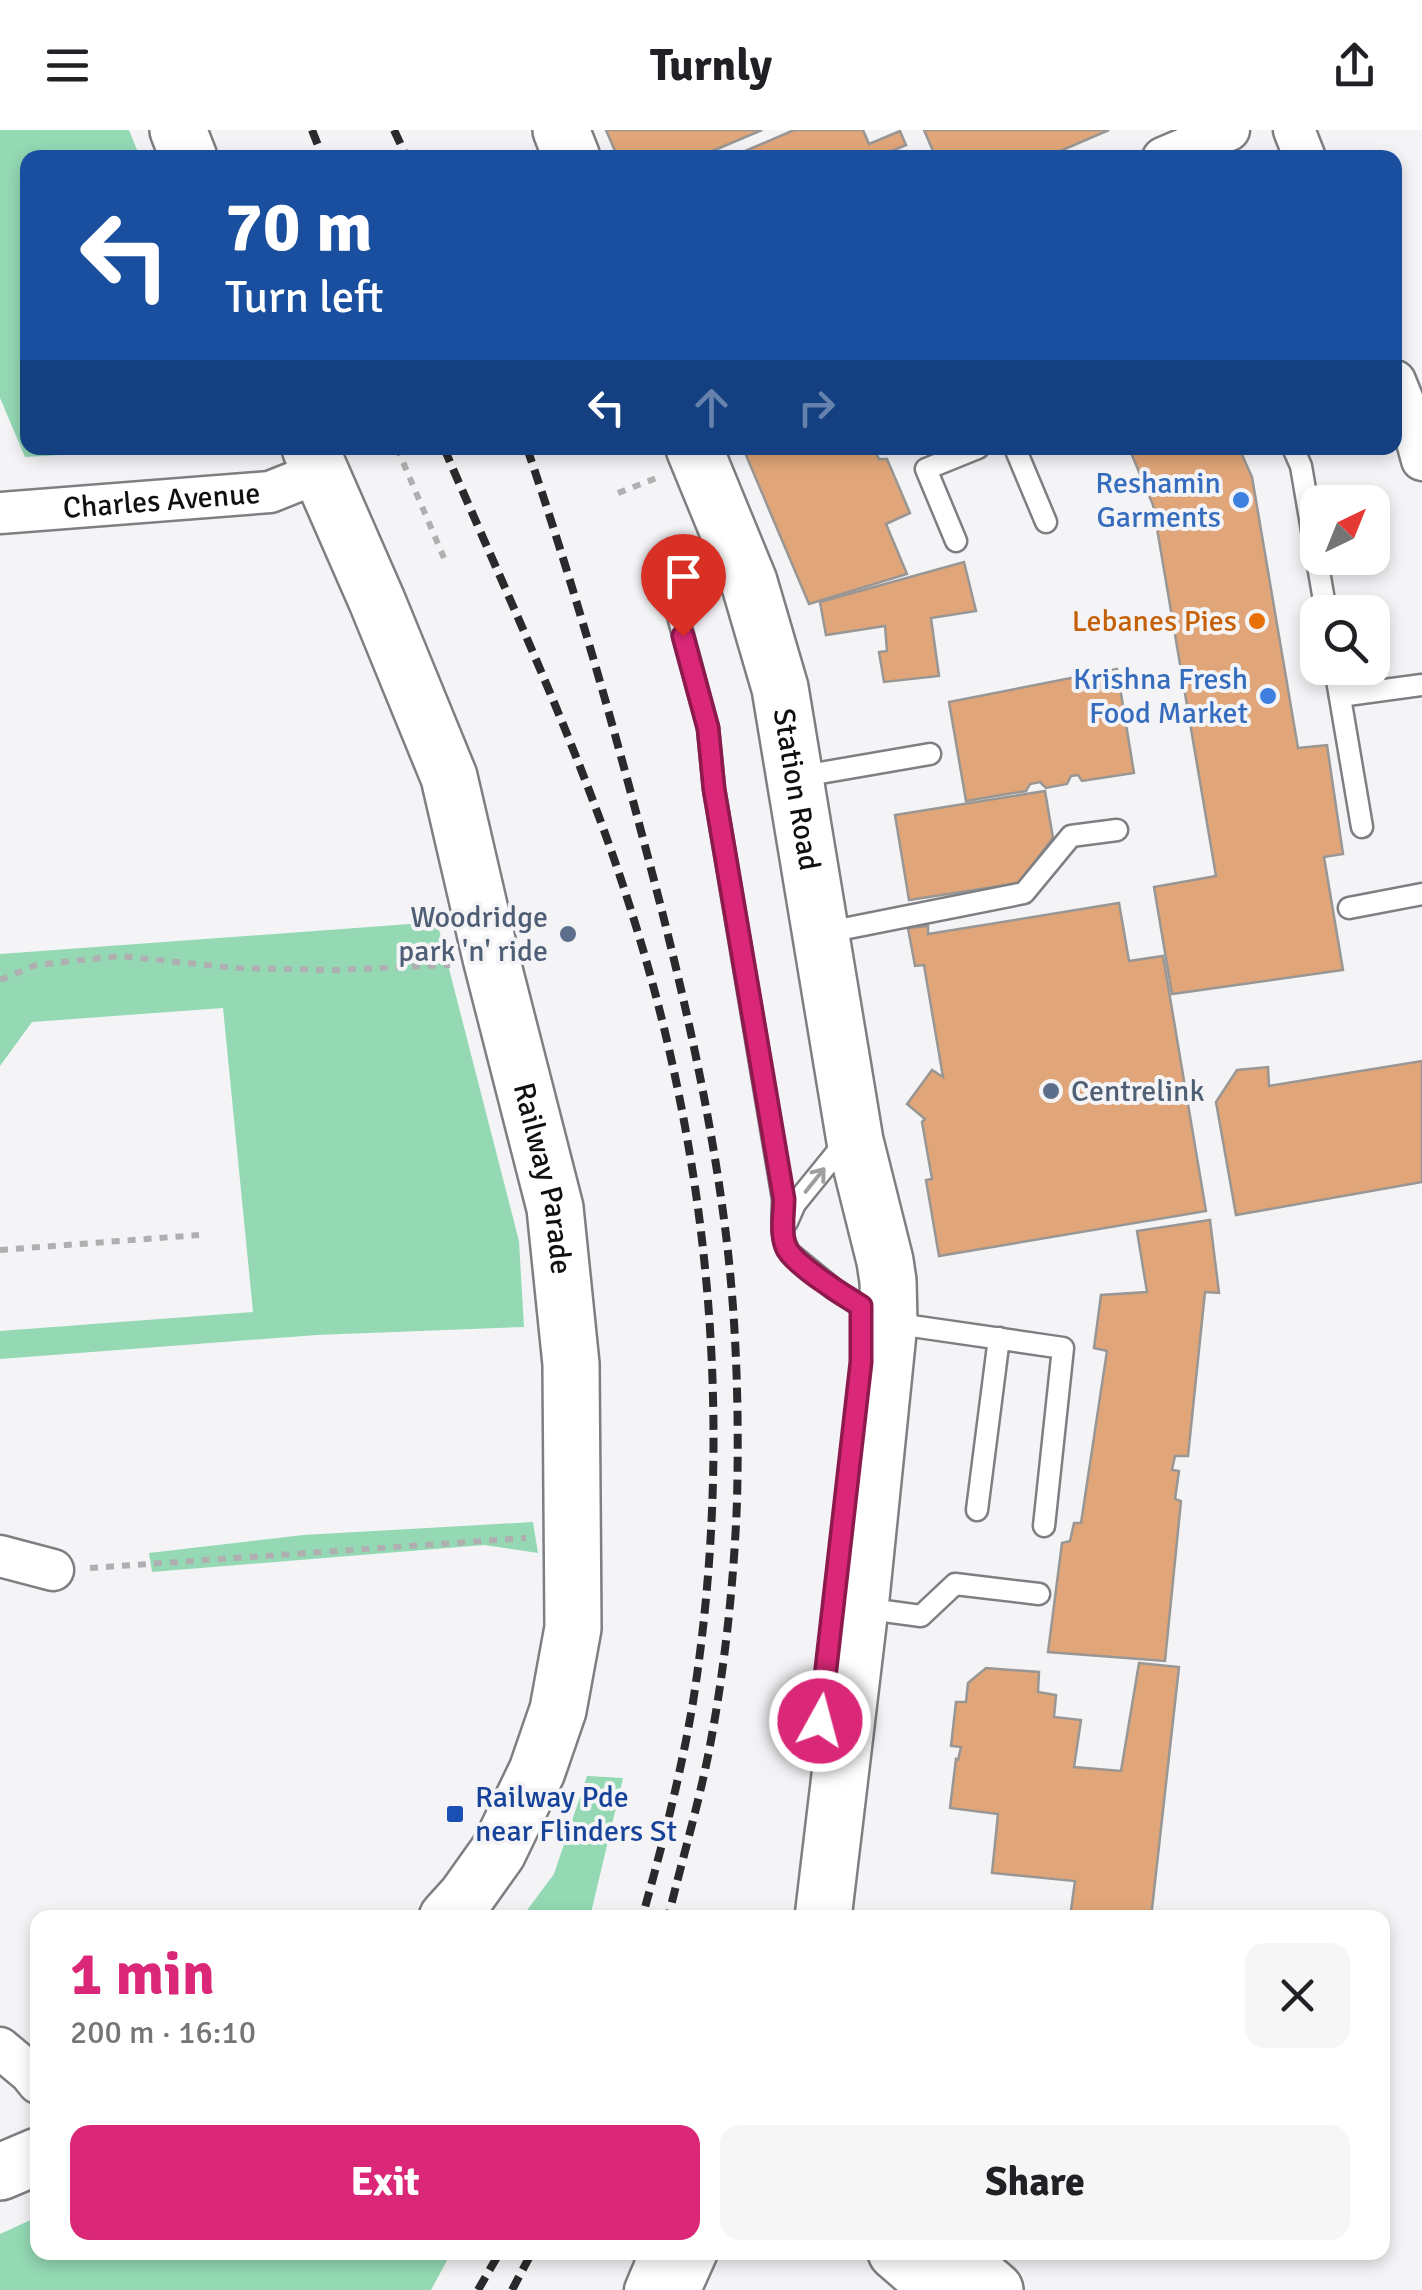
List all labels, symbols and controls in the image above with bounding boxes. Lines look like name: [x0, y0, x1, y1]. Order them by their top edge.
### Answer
icon: menu: [40, 38, 95, 93]
text: Turnly: [650, 38, 772, 93]
icon: share: [1327, 38, 1382, 93]
text: 70 m: [225, 184, 373, 270]
icon: left: [60, 190, 190, 320]
text: Turn left: [225, 270, 384, 325]
icon: left: [579, 380, 634, 435]
icon: ahead: [684, 380, 739, 435]
icon: right: [789, 380, 844, 435]
place label: Reshamin Garments: [1095, 465, 1221, 536]
street label: Charles Avenue: [61, 475, 262, 527]
north arrow: [1300, 485, 1390, 575]
map controls: [1300, 485, 1390, 685]
marker: Reshamin Garments: [1230, 489, 1252, 511]
pin: [641, 534, 726, 637]
icon: arrive: [656, 549, 711, 604]
button: search: [1300, 595, 1390, 685]
place label: Lebanes Pies: [1072, 603, 1237, 640]
marker: Lebanes Pies: [1246, 610, 1268, 632]
place label: Krishna Fresh Food Market: [1073, 661, 1248, 732]
marker: Krishna Fresh Food Market: [1257, 685, 1279, 707]
street label: Station Road: [765, 706, 828, 873]
place label: Woodridge park 'n' ride: [398, 899, 548, 970]
marker: Woodridge park 'n' ride: [557, 923, 579, 945]
place label: Centrelink: [1071, 1073, 1204, 1110]
street label: Railway Parade: [505, 1079, 580, 1276]
marker: Centrelink: [1040, 1080, 1062, 1102]
one-way arrow: [804, 1167, 826, 1193]
position arrow: [768, 1669, 872, 1773]
place label: Railway Pde near Flinders St: [475, 1779, 677, 1850]
marker: Railway Pde near Flinders St: [444, 1803, 466, 1825]
text: 1 min: [70, 1938, 215, 2012]
button: close: [1245, 1943, 1350, 2048]
text: 200 m · 16:10: [70, 2013, 256, 2052]
button: Exit: [70, 2125, 700, 2240]
button: Share: [720, 2125, 1350, 2240]

